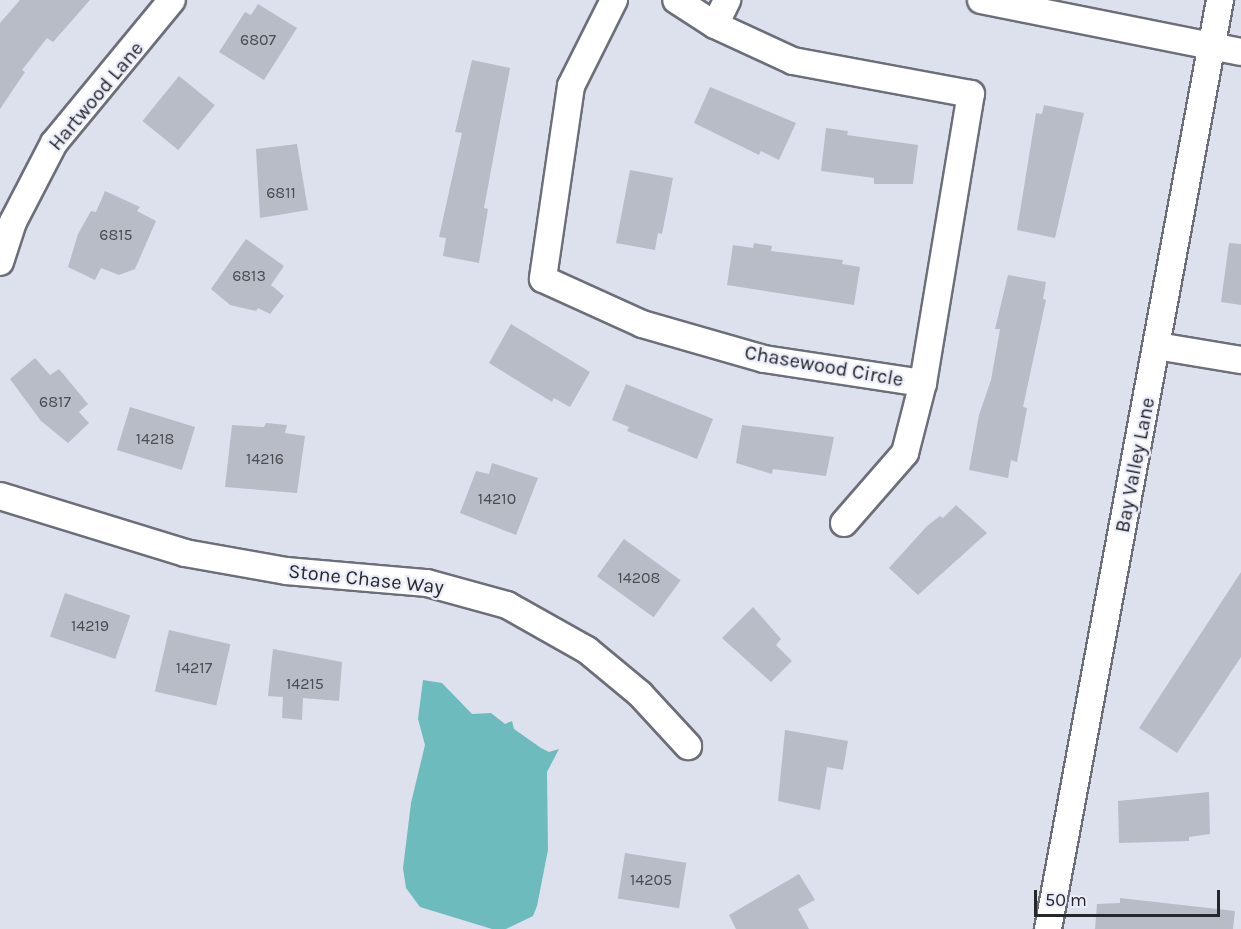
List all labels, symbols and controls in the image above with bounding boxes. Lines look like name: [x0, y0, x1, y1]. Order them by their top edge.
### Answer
house number: 6807: [240, 30, 276, 50]
street label: Hartwood Lane: [43, 37, 149, 155]
house number: 6811: [266, 183, 296, 203]
house number: 6815: [99, 225, 133, 245]
house number: 6813: [232, 266, 266, 286]
street label: Chasewood Circle: [743, 340, 905, 392]
house number: 6817: [39, 392, 71, 412]
street label: Bay Valley Lane: [1110, 395, 1160, 535]
house number: 14218: [136, 429, 174, 449]
house number: 14216: [246, 449, 284, 469]
house number: 14210: [478, 489, 516, 509]
street label: Stone Chase Way: [287, 559, 445, 599]
house number: 14208: [618, 568, 660, 588]
house number: 14219: [71, 616, 109, 636]
house number: 14217: [176, 658, 212, 678]
house number: 14215: [286, 674, 324, 694]
house number: 14205: [630, 870, 672, 890]
scale bar: [1037, 878, 1223, 916]
text: 50 m: [1045, 889, 1087, 911]

